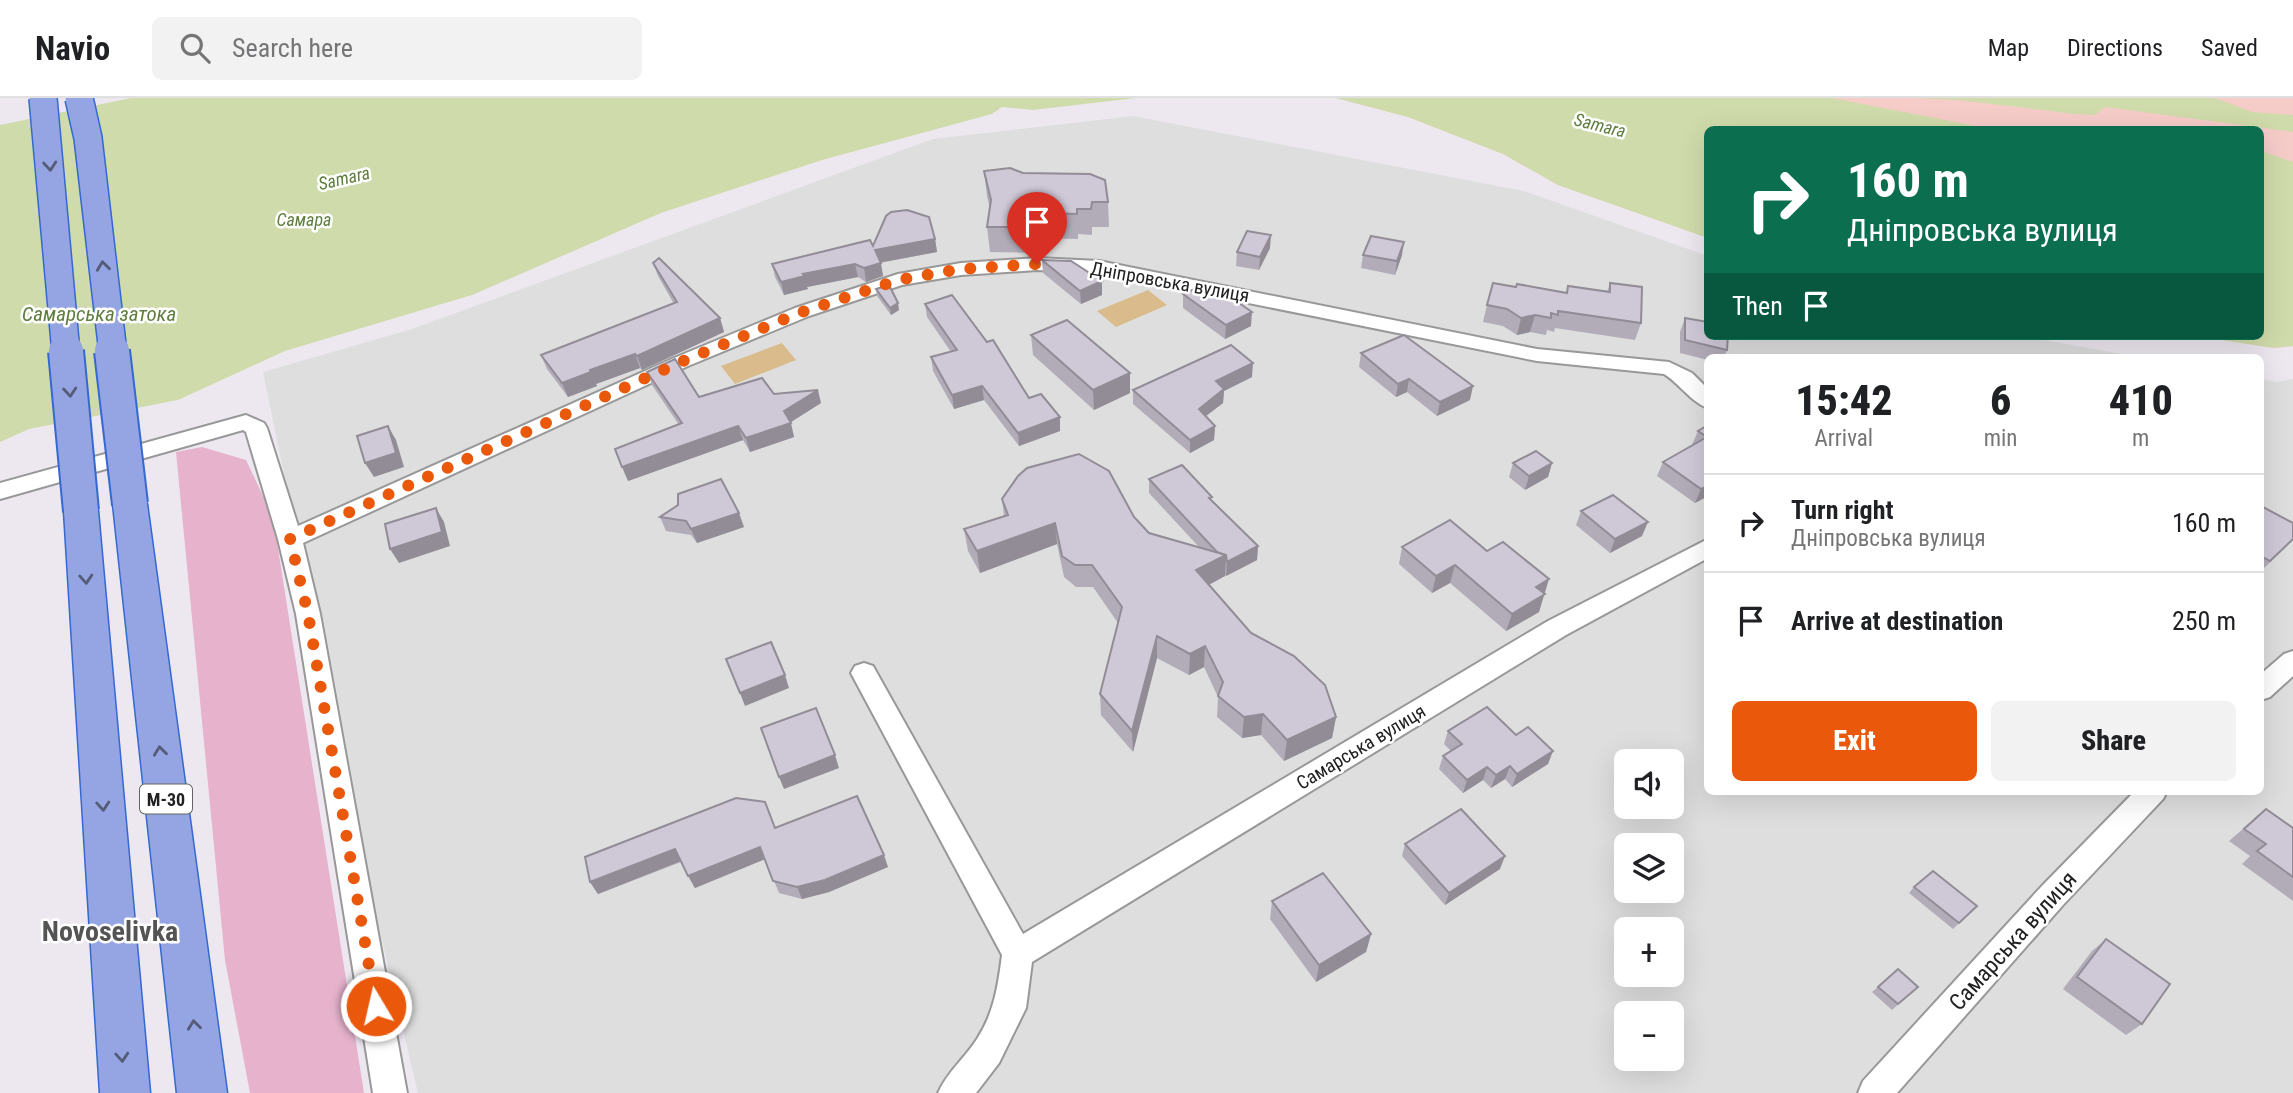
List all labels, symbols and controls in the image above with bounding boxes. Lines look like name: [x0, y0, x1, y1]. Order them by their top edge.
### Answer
search box: [152, 17, 642, 80]
text: Navio: [35, 29, 110, 68]
icon: search: [176, 29, 214, 67]
text: Search here: [232, 33, 353, 63]
text: Map: [1988, 34, 2029, 62]
text: Directions: [2067, 34, 2163, 62]
text: Saved: [2201, 34, 2258, 62]
water label: Samara: [1572, 108, 1628, 142]
text: 160 m: [1847, 152, 1969, 209]
icon: right: [1732, 154, 1823, 245]
one-way arrow: [42, 161, 57, 172]
water label: Samara: [316, 162, 372, 194]
pin: [1007, 192, 1067, 264]
icon: arrive: [1018, 203, 1056, 241]
water label: Самара: [277, 209, 331, 230]
text: Дніпровська вулиця: [1847, 211, 2118, 249]
street label: Дніпровська вулиця: [1089, 257, 1251, 307]
one-way arrow: [95, 260, 110, 272]
icon: arrive: [1797, 287, 1835, 325]
text: Then: [1732, 291, 1783, 321]
water label: Самарська затока: [22, 302, 176, 326]
text: 15:42: [1795, 376, 1892, 425]
text: 6: [1990, 376, 2011, 425]
text: 410: [2109, 376, 2173, 425]
one-way arrow: [62, 387, 77, 398]
text: Arrival: [1815, 425, 1873, 452]
text: min: [1984, 425, 2017, 452]
text: m: [2132, 425, 2149, 452]
text: Turn right: [1791, 495, 1893, 525]
icon: right: [1732, 504, 1770, 542]
text: 160 m: [2172, 508, 2236, 538]
text: Дніпровська вулиця: [1791, 525, 1986, 552]
one-way arrow: [78, 574, 93, 585]
icon: arrive: [1732, 602, 1770, 640]
text: Arrive at destination: [1791, 606, 2003, 636]
text: 250 m: [2172, 606, 2236, 636]
street label: Самарська вулиця: [1292, 699, 1430, 795]
button: Exit: [1732, 701, 1977, 781]
button: Share: [1991, 701, 2236, 781]
one-way arrow: [153, 745, 168, 757]
map controls: [1614, 749, 1684, 1071]
button: sound: [1614, 749, 1684, 819]
road number: М-30: [140, 784, 192, 814]
one-way arrow: [95, 801, 110, 812]
button: layers: [1614, 833, 1684, 903]
street label: Самарська вулиця: [1944, 866, 2082, 1016]
district label: Novoselivka: [42, 915, 178, 948]
button: +: [1614, 917, 1684, 987]
position arrow: [339, 969, 413, 1043]
button: −: [1614, 1001, 1684, 1071]
one-way arrow: [187, 1019, 202, 1030]
one-way arrow: [114, 1052, 129, 1063]

